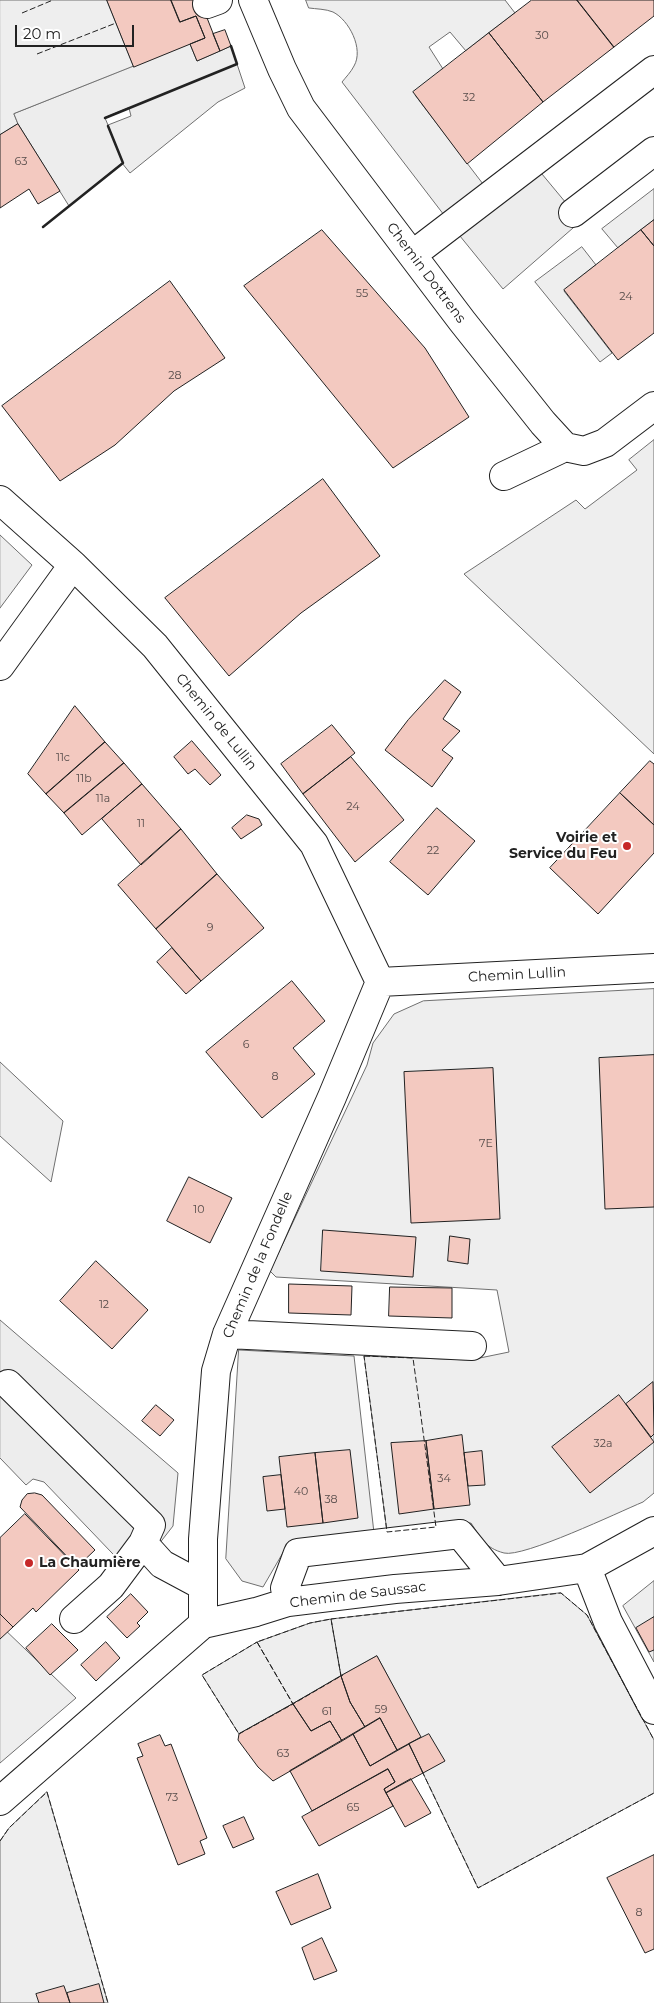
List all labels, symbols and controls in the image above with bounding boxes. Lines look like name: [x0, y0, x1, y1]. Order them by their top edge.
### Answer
scale bar: [18, 15, 136, 47]
text: 20 m: [23, 24, 61, 43]
house number: 30: [535, 29, 549, 43]
house number: 32: [463, 91, 475, 105]
house number: 63: [15, 155, 27, 169]
street label: Chemin Dottrens: [383, 220, 469, 326]
house number: 55: [356, 287, 368, 301]
house number: 24: [619, 290, 633, 304]
house number: 28: [168, 369, 182, 383]
street label: Chemin de Lullin: [172, 670, 260, 774]
house number: 11c: [56, 751, 70, 765]
house number: 11b: [76, 772, 92, 786]
house number: 11a: [96, 792, 110, 806]
house number: 24: [346, 800, 360, 814]
house number: 11: [137, 817, 145, 831]
place label: Voirie et Service du Feu: [509, 830, 617, 862]
marker: Voirie et Service du Feu: [621, 840, 633, 852]
house number: 22: [427, 844, 439, 858]
house number: 9: [207, 921, 213, 935]
street label: Chemin Lullin: [468, 964, 566, 986]
house number: 6: [243, 1038, 249, 1052]
house number: 8: [271, 1070, 279, 1084]
house number: 7E: [479, 1137, 493, 1151]
street label: Chemin de la Fondelle: [219, 1189, 297, 1341]
house number: 10: [193, 1203, 205, 1217]
house number: 12: [99, 1298, 109, 1312]
house number: 32a: [594, 1437, 612, 1451]
house number: 34: [437, 1472, 451, 1486]
house number: 40: [294, 1485, 308, 1499]
house number: 38: [324, 1493, 338, 1507]
place label: La Chaumière: [39, 1555, 141, 1571]
marker: La Chaumière: [23, 1557, 35, 1569]
street label: Chemin de Saussac: [289, 1578, 427, 1612]
house number: 59: [375, 1703, 387, 1717]
house number: 61: [322, 1705, 332, 1719]
house number: 63: [277, 1747, 289, 1761]
house number: 73: [166, 1791, 178, 1805]
house number: 65: [347, 1801, 359, 1815]
house number: 8: [635, 1906, 643, 1920]

